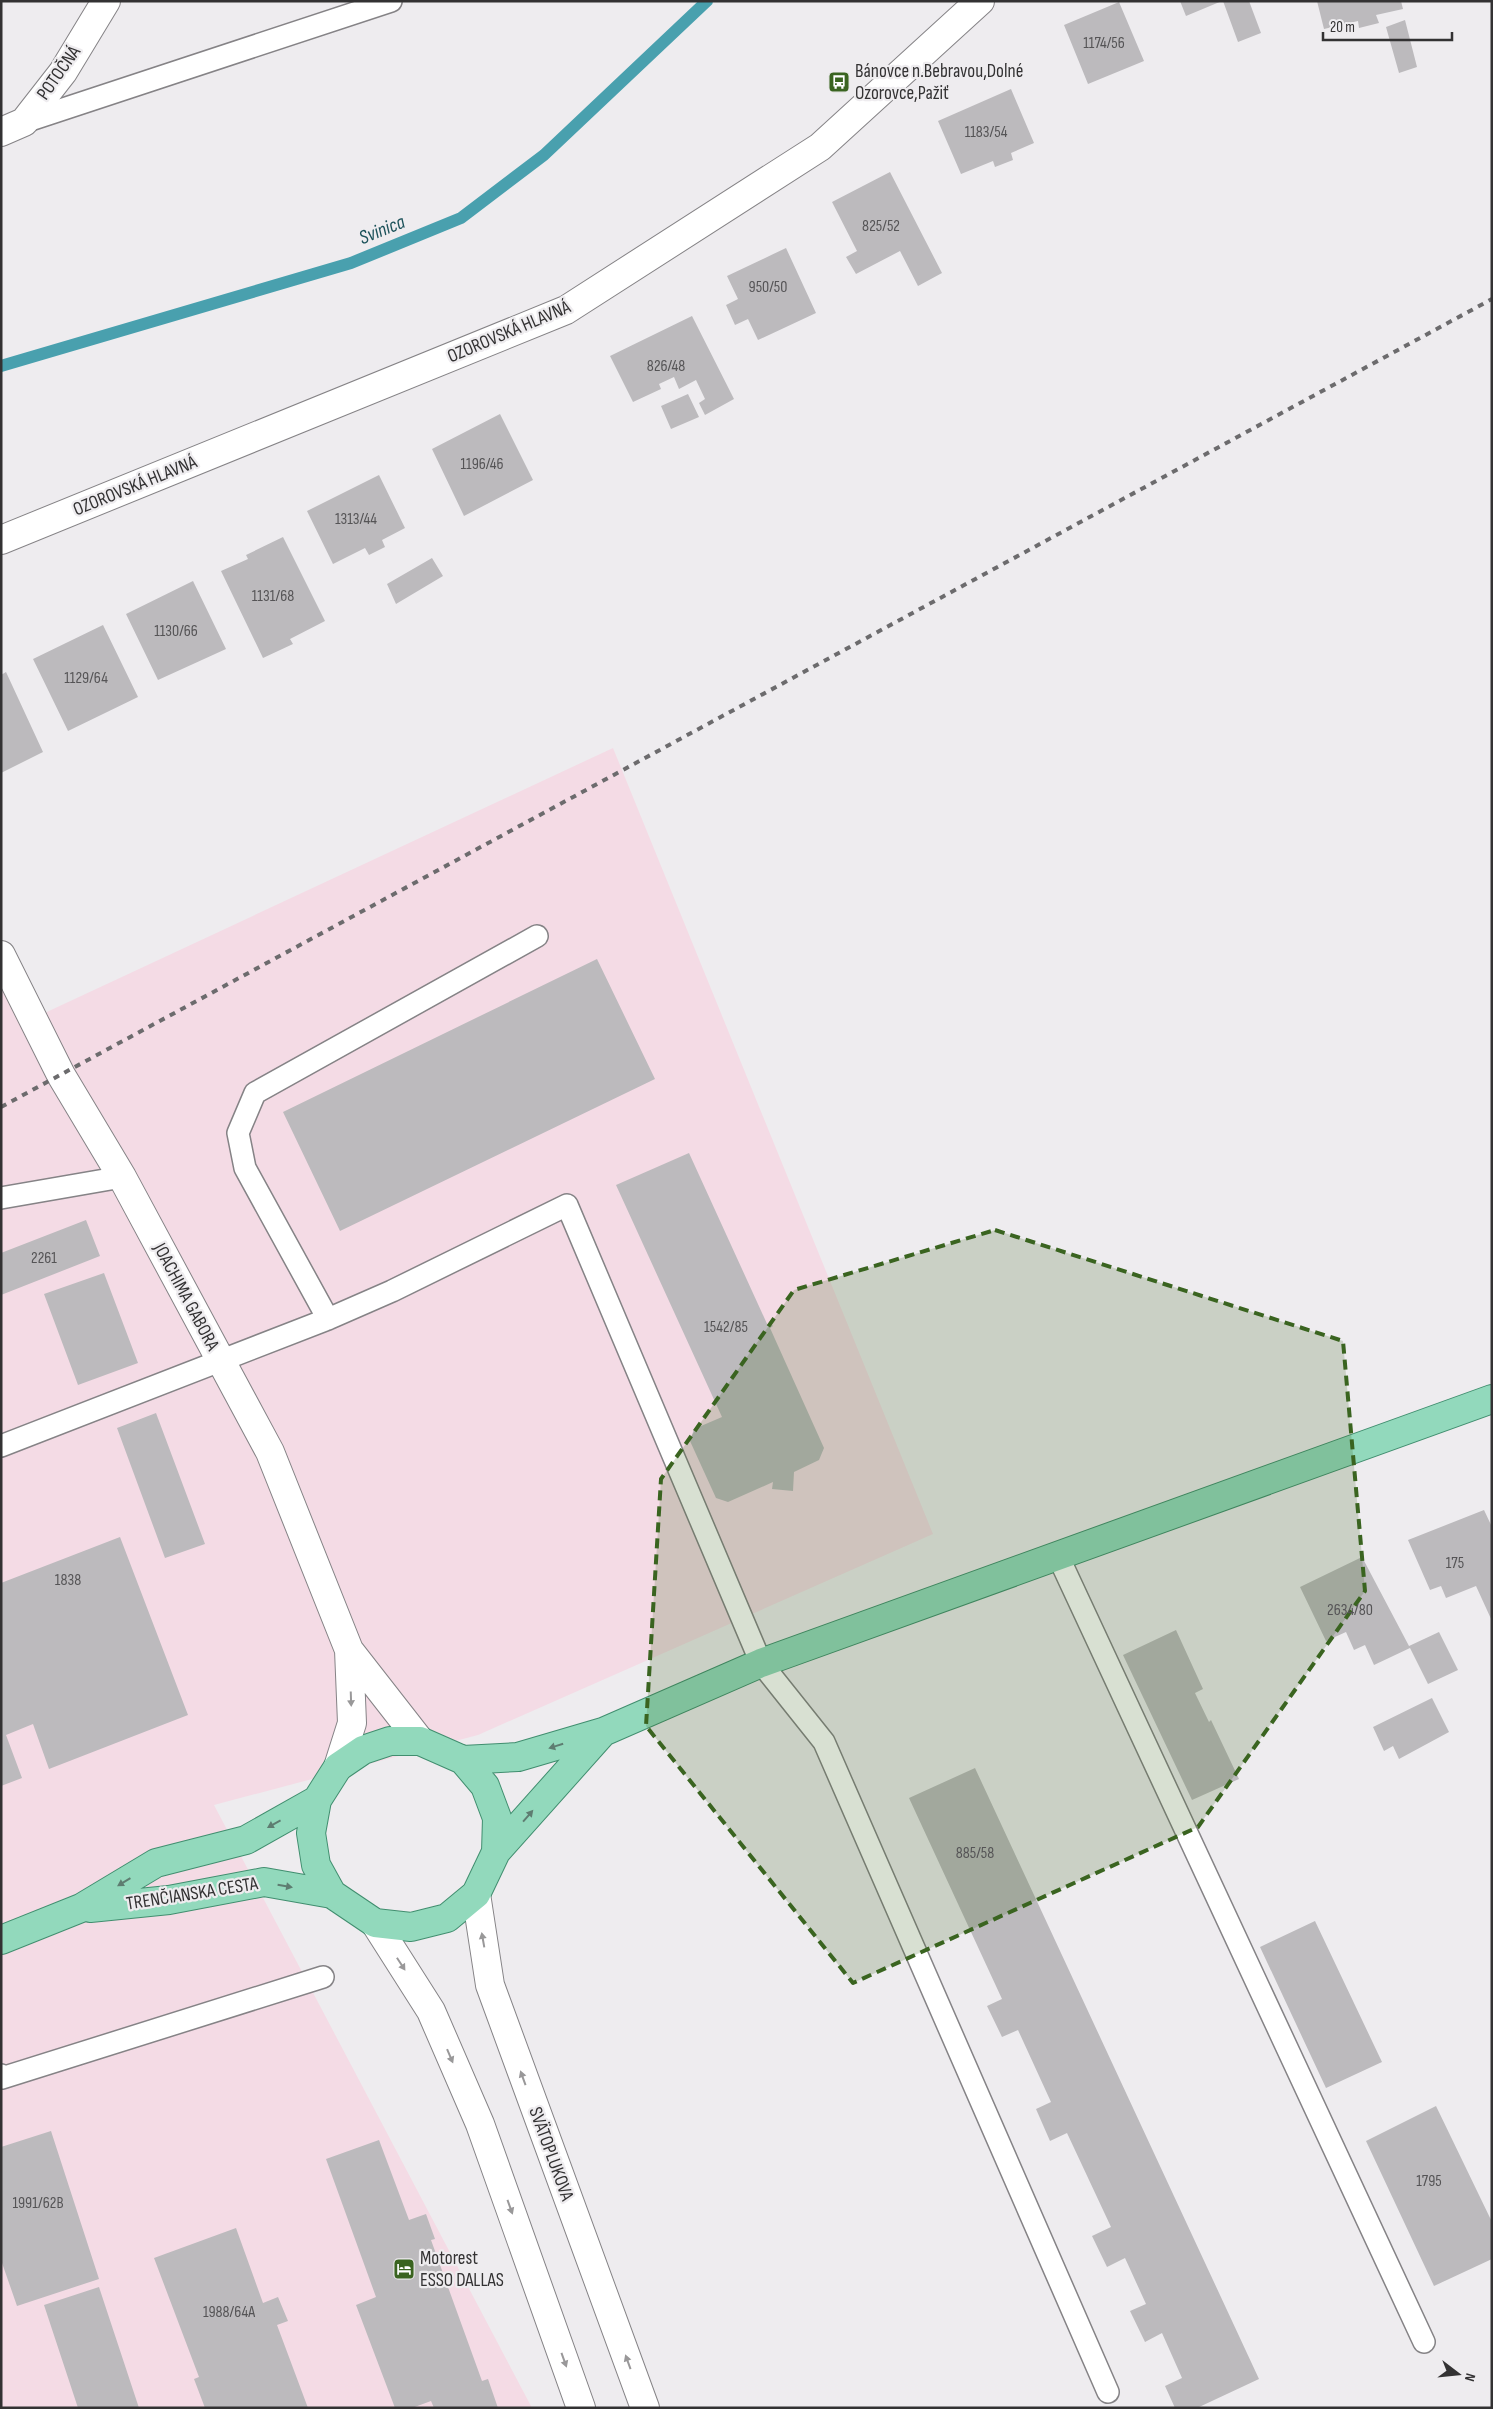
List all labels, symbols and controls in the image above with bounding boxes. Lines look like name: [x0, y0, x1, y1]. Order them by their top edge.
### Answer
scale bar: [1323, 10, 1452, 42]
text: 20 m: [1330, 18, 1355, 37]
house number: 1174/56: [1083, 34, 1125, 53]
street label: POTOČNÁ: [32, 41, 86, 105]
place label: Bánovce n.Bebravou,Dolné Ozorovce,Pažiť: [855, 60, 1023, 105]
bus stop icon: Bánovce n.Bebravou,Dolné Ozorovce,Pažiť: [827, 70, 851, 94]
house number: 1183/54: [965, 123, 1008, 142]
water label: Svinica: [355, 210, 409, 250]
house number: 825/52: [862, 217, 900, 236]
house number: 950/50: [749, 278, 787, 297]
street label: OZOROVSKÁ HLAVNÁ: [444, 295, 575, 368]
house number: 826/48: [647, 357, 685, 376]
street label: OZOROVSKÁ HLAVNÁ: [70, 450, 201, 521]
house number: 1196/46: [460, 455, 504, 474]
house number: 1313/44: [335, 510, 377, 529]
house number: 1131/68: [252, 587, 294, 606]
house number: 1130/66: [154, 622, 198, 641]
house number: 1129/64: [64, 669, 108, 688]
street label: JOACHIMA GABORA: [148, 1238, 224, 1355]
house number: 2261: [31, 1249, 57, 1268]
house number: 1542/85: [704, 1318, 748, 1337]
house number: 175: [1446, 1554, 1464, 1573]
house number: 1838: [55, 1571, 81, 1590]
house number: 2634/80: [1327, 1601, 1373, 1620]
one-way arrow: [347, 1691, 355, 1707]
one-way arrow: [548, 1742, 563, 1750]
one-way arrow: [522, 1810, 534, 1822]
one-way arrow: [267, 1820, 282, 1828]
house number: 885/58: [956, 1844, 994, 1863]
street label: TRENČIANSKA CESTA: [125, 1872, 260, 1916]
one-way arrow: [118, 1878, 131, 1887]
one-way arrow: [277, 1882, 293, 1890]
one-way arrow: [479, 1931, 487, 1947]
one-way arrow: [396, 1957, 406, 1971]
one-way arrow: [447, 2049, 455, 2063]
one-way arrow: [519, 2070, 527, 2085]
street label: SVÄTOPLUKOVA: [523, 2104, 579, 2205]
house number: 1795: [1416, 2172, 1442, 2191]
house number: 1991/62B: [12, 2194, 64, 2213]
one-way arrow: [506, 2200, 514, 2215]
place label: Motorest ESSO DALLAS: [420, 2247, 504, 2292]
hotel icon: Motorest ESSO DALLAS: [392, 2257, 416, 2281]
house number: 1988/64A: [203, 2303, 255, 2322]
north arrow: [1433, 2349, 1483, 2399]
one-way arrow: [560, 2353, 568, 2368]
one-way arrow: [624, 2354, 632, 2369]
text: N: [1461, 2372, 1479, 2383]

